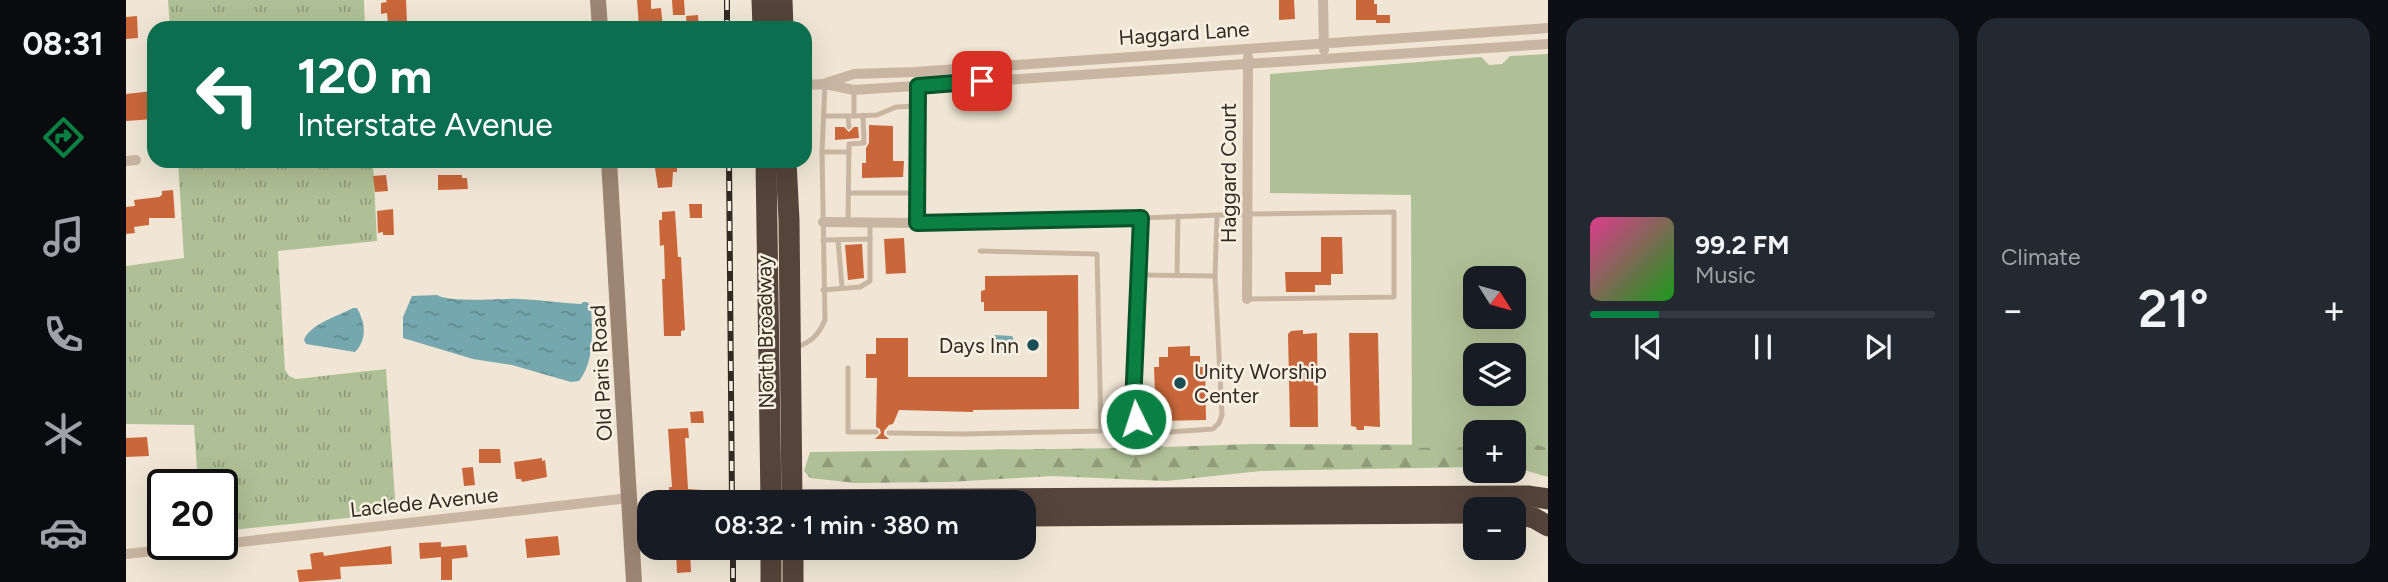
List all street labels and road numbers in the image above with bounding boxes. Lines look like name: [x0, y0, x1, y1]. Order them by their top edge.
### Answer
street label: Haggard Lane: [1118, 16, 1250, 50]
street label: Haggard Court: [1216, 103, 1241, 243]
street label: North Broadway: [751, 255, 779, 409]
street label: Old Paris Road: [585, 304, 617, 442]
street label: Laclede Avenue: [349, 482, 499, 522]

